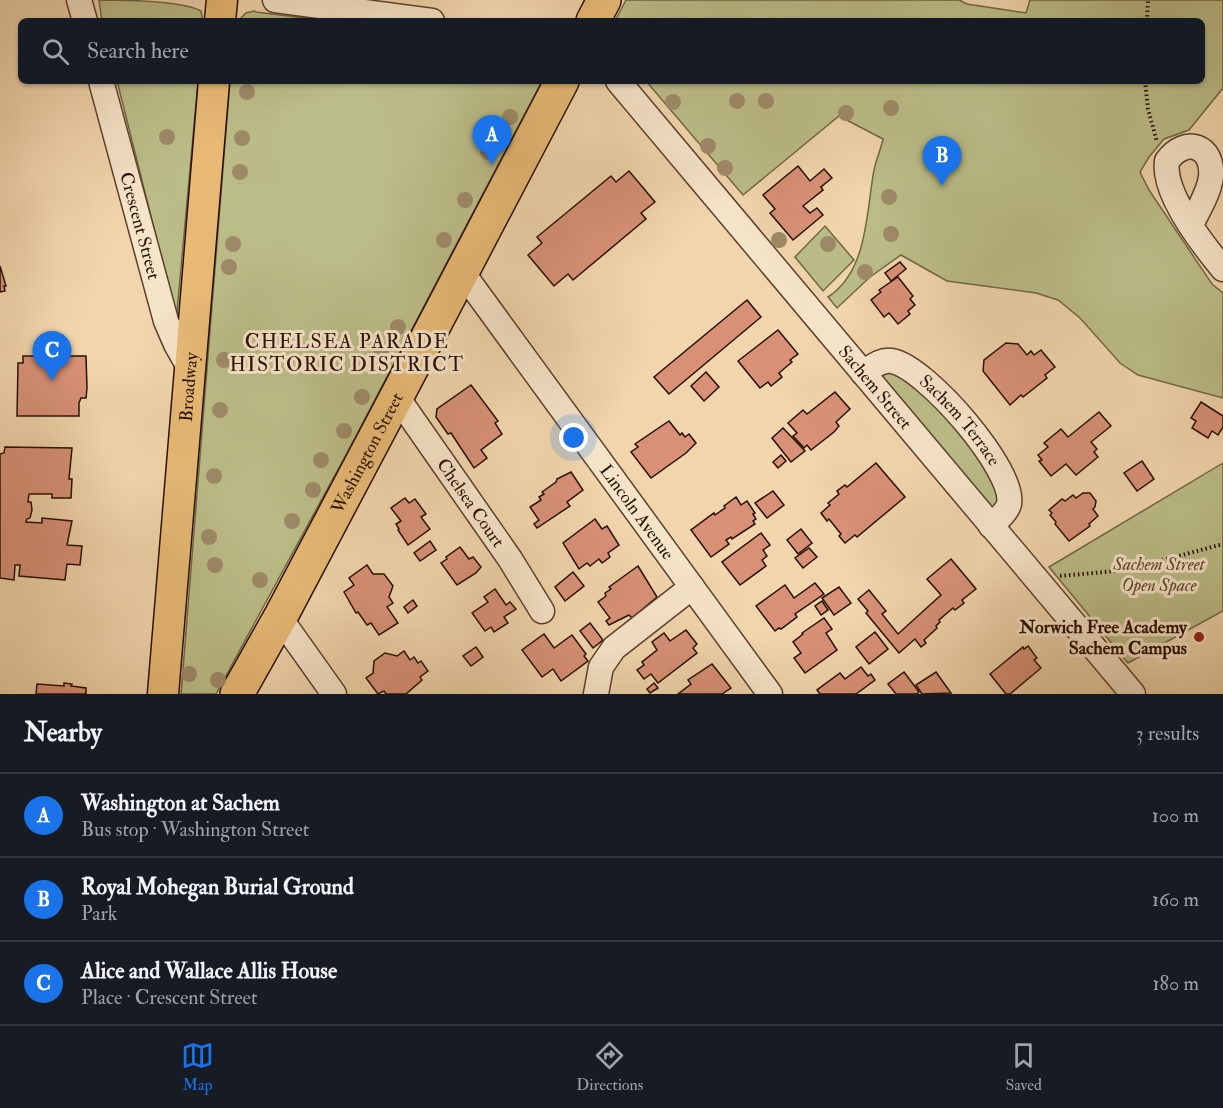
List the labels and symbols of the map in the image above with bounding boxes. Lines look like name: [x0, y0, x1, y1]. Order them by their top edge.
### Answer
pin: A: [472, 116, 512, 165]
pin: B: [922, 136, 962, 186]
street label: Crescent Street: [114, 170, 165, 282]
district label: CHELSEA PARADE HISTORIC DISTRICT: [229, 329, 465, 377]
pin: C: [32, 332, 72, 381]
street label: Sachem Street: [833, 341, 917, 434]
street label: Broadway: [175, 350, 203, 423]
street label: Sachem Terrace: [914, 370, 1006, 471]
street label: Washington Street: [326, 389, 409, 518]
your location: [559, 423, 588, 452]
street label: Chelsea Court: [431, 454, 510, 552]
street label: Lincoln Avenue: [594, 460, 679, 565]
park label: Sachem Street Open Space: [1112, 553, 1206, 597]
place label: Norwich Free Academy Sachem Campus: [1018, 616, 1188, 660]
marker: Norwich Free Academy Sachem Campus: [1192, 630, 1206, 644]

